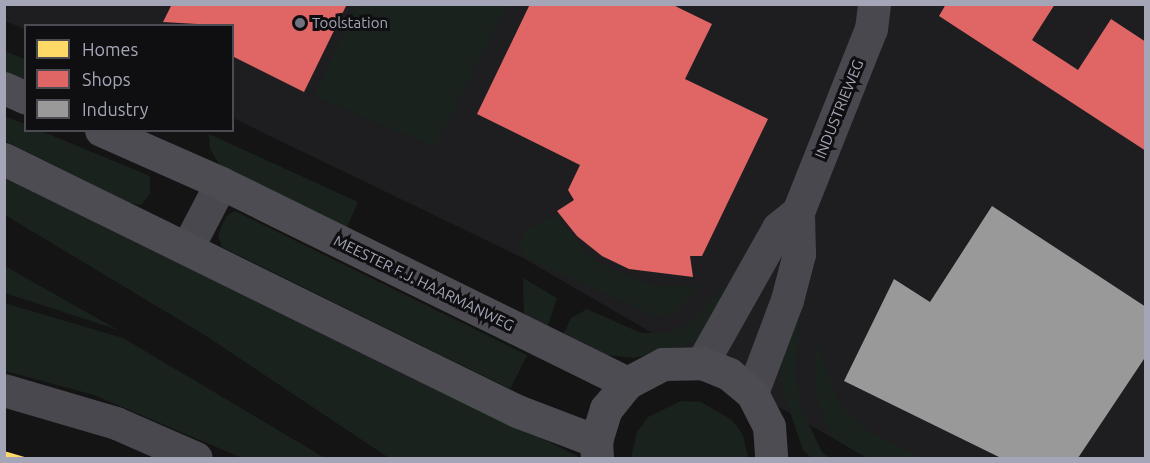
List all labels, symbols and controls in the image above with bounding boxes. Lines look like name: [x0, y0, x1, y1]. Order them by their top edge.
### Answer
place label: Toolstation: [312, 14, 388, 32]
marker: Toolstation: [293, 16, 307, 30]
legend: [24, 24, 234, 132]
text: Homes: [82, 39, 138, 59]
street label: INDUSTRIEWEG: [811, 57, 867, 161]
text: Shops: [82, 69, 131, 89]
text: Industry: [82, 99, 148, 119]
street label: MEESTER F.J. HAARMANWEG: [331, 231, 517, 335]

